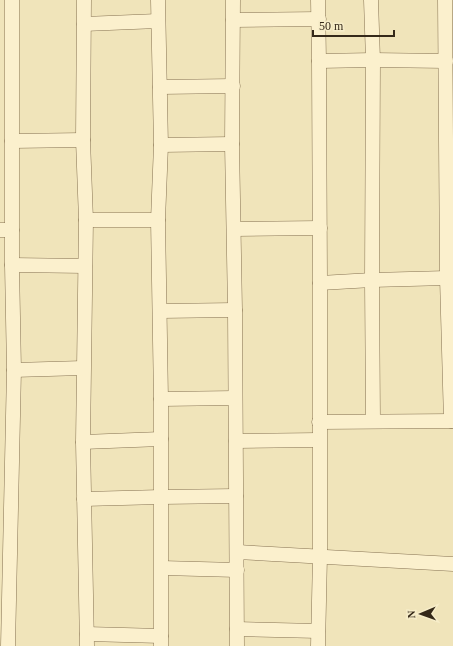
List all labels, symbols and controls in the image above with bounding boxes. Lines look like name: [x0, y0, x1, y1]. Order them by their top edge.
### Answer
scale bar: [313, 12, 394, 38]
text: 50 m: [319, 19, 344, 33]
north arrow: [401, 594, 441, 634]
text: N: [405, 610, 417, 619]

